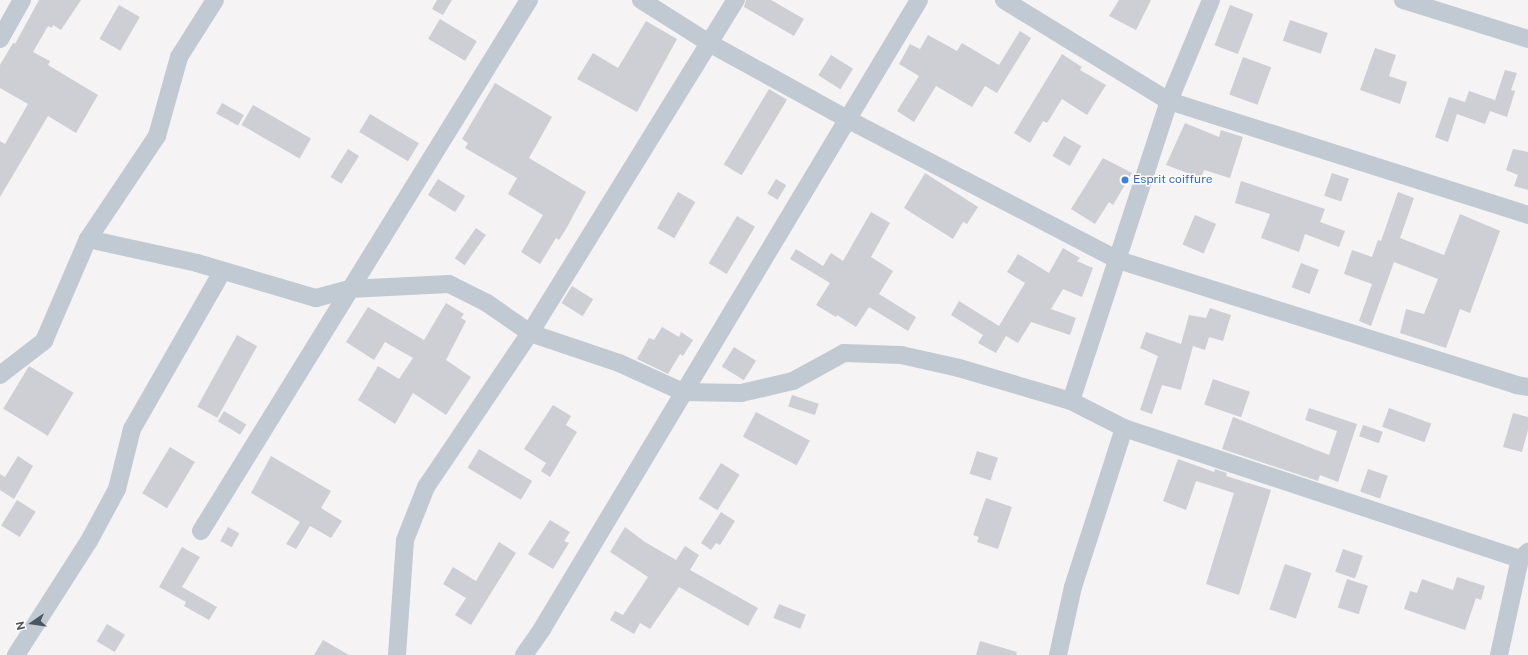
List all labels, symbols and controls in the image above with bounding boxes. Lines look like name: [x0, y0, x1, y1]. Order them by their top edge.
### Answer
place label: Esprit coiffure: [1133, 173, 1213, 187]
marker: Esprit coiffure: [1120, 175, 1130, 185]
north arrow: [12, 603, 52, 643]
text: N: [13, 620, 27, 631]

